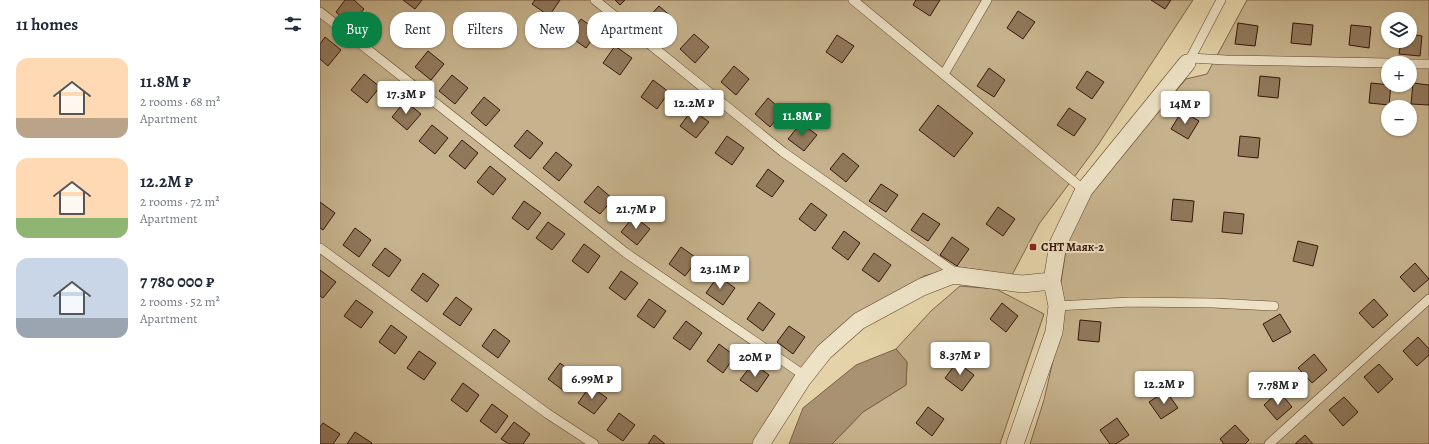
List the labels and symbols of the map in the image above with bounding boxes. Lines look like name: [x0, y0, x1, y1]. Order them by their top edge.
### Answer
pin: 17.3M ₽: [369, 81, 443, 115]
pin: 12.2M ₽: [657, 90, 731, 124]
pin: 14M ₽: [1157, 91, 1213, 125]
pin: 11.8M ₽: [765, 103, 839, 137]
pin: 21.7M ₽: [599, 196, 673, 230]
place label: СНТ Маяк-2: [1041, 239, 1104, 255]
marker: СНТ Маяк-2: [1028, 242, 1038, 252]
pin: 23.1M ₽: [683, 256, 757, 290]
pin: 8.37M ₽: [923, 342, 997, 376]
pin: 20M ₽: [727, 344, 783, 378]
pin: 6.99M ₽: [555, 366, 629, 400]
pin: 12.2M ₽: [1127, 371, 1201, 405]
pin: 7.78M ₽: [1241, 372, 1315, 406]

